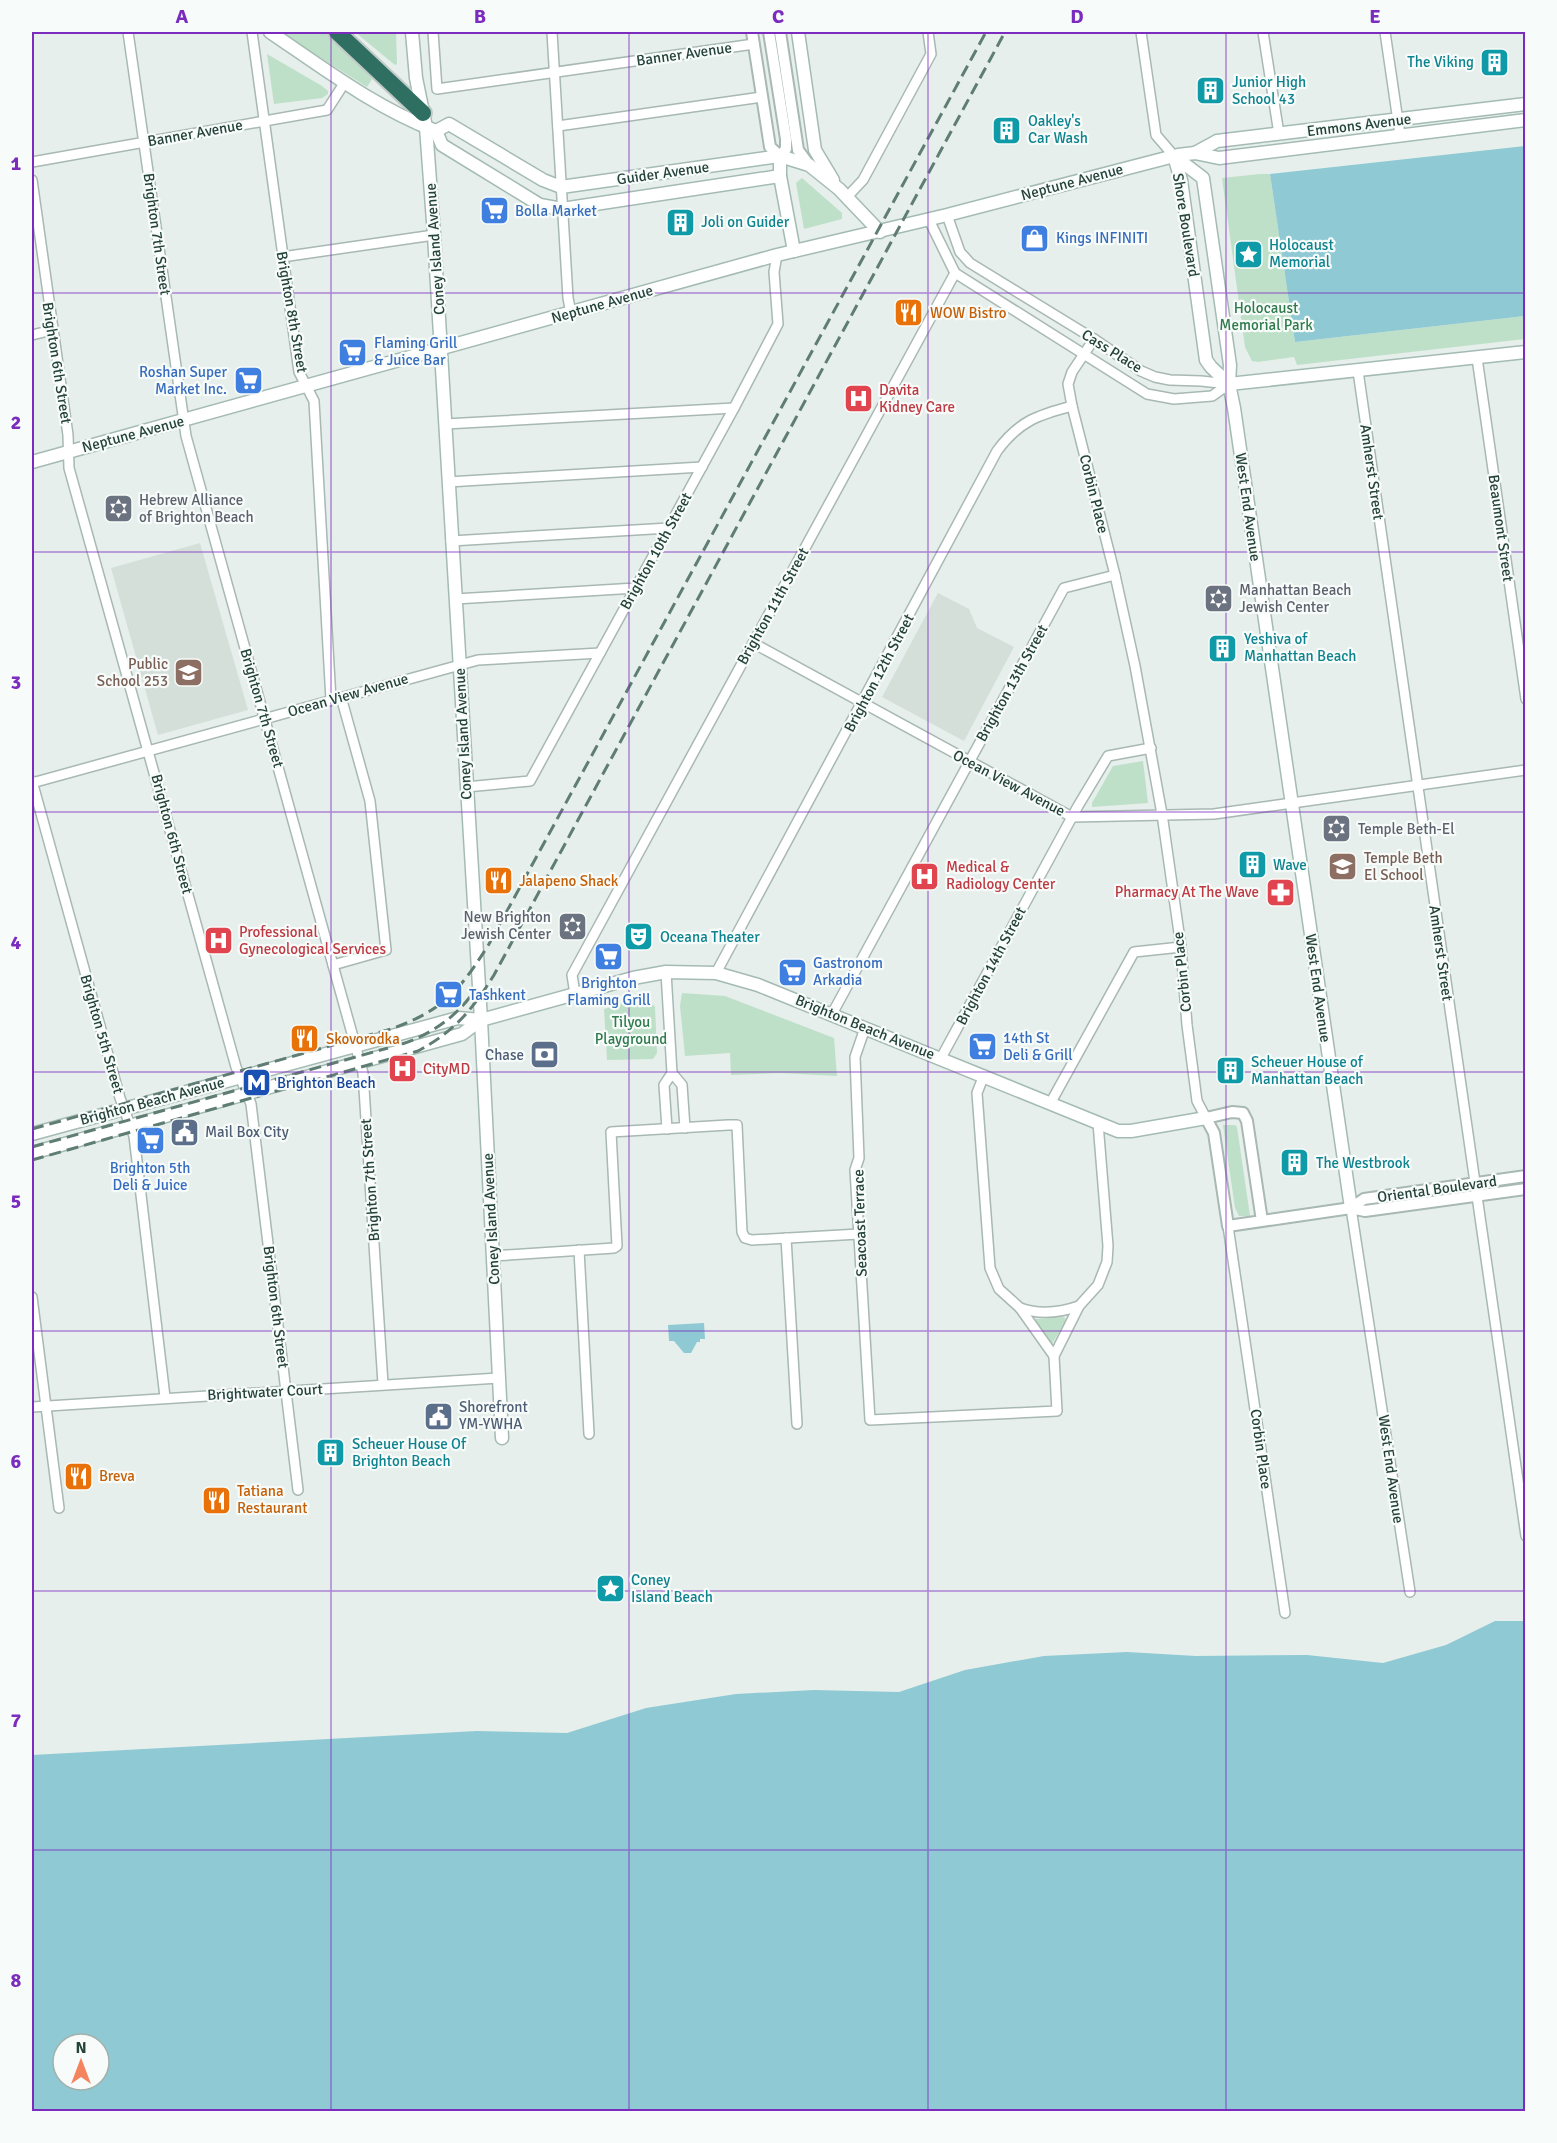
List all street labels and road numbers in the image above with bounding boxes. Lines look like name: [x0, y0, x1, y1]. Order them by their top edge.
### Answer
street label: Banner Avenue: [635, 38, 733, 70]
street label: Emmons Avenue: [1306, 110, 1412, 140]
street label: Banner Avenue: [146, 116, 244, 150]
street label: Guider Avenue: [616, 158, 710, 188]
street label: Neptune Avenue: [1019, 160, 1125, 204]
street label: Brighton 7th Street: [140, 172, 174, 296]
street label: Shore Boulevard: [1169, 172, 1203, 278]
street label: Coney Island Avenue: [421, 183, 449, 315]
street label: Brighton 8th Street: [272, 250, 312, 374]
street label: Neptune Avenue: [549, 281, 655, 327]
street label: Brighton 6th Street: [38, 301, 76, 425]
street label: Cass Place: [1078, 325, 1146, 377]
street label: Neptune Avenue: [80, 412, 186, 456]
street label: Amherst Street: [1356, 423, 1388, 521]
street label: West End Avenue: [1231, 451, 1265, 563]
street label: Corbin Place: [1076, 453, 1112, 535]
street label: Beaumont Street: [1485, 473, 1517, 583]
street label: Brighton 10th Street: [616, 489, 696, 613]
street label: Brighton 11th Street: [733, 544, 813, 668]
street label: Brighton 12th Street: [840, 611, 918, 735]
street label: Brighton 13th Street: [972, 621, 1052, 745]
street label: Brighton 7th Street: [236, 646, 288, 770]
street label: Coney Island Avenue: [451, 668, 475, 800]
street label: Ocean View Avenue: [286, 669, 410, 721]
street label: Ocean View Avenue: [950, 746, 1068, 820]
street label: Brighton 6th Street: [147, 772, 197, 896]
street label: Brighton 14th Street: [952, 904, 1030, 1028]
street label: Amherst Street: [1425, 904, 1457, 1002]
street label: Corbin Place: [1169, 931, 1195, 1013]
street label: West End Avenue: [1301, 932, 1335, 1044]
street label: Brighton 5th Street: [76, 972, 128, 1096]
street label: Brighton Beach Avenue: [793, 991, 937, 1063]
street label: Brighton Beach Avenue: [78, 1073, 226, 1129]
street label: Brighton 7th Street: [357, 1118, 383, 1242]
street label: Coney Island Avenue: [479, 1153, 503, 1285]
street label: Seacoast Terrace: [849, 1169, 871, 1277]
street label: Oriental Boulevard: [1376, 1172, 1498, 1206]
street label: Brighton 6th Street: [260, 1245, 292, 1369]
street label: Brightwater Court: [207, 1380, 323, 1404]
street label: Corbin Place: [1246, 1408, 1276, 1490]
street label: West End Avenue: [1374, 1413, 1408, 1525]

